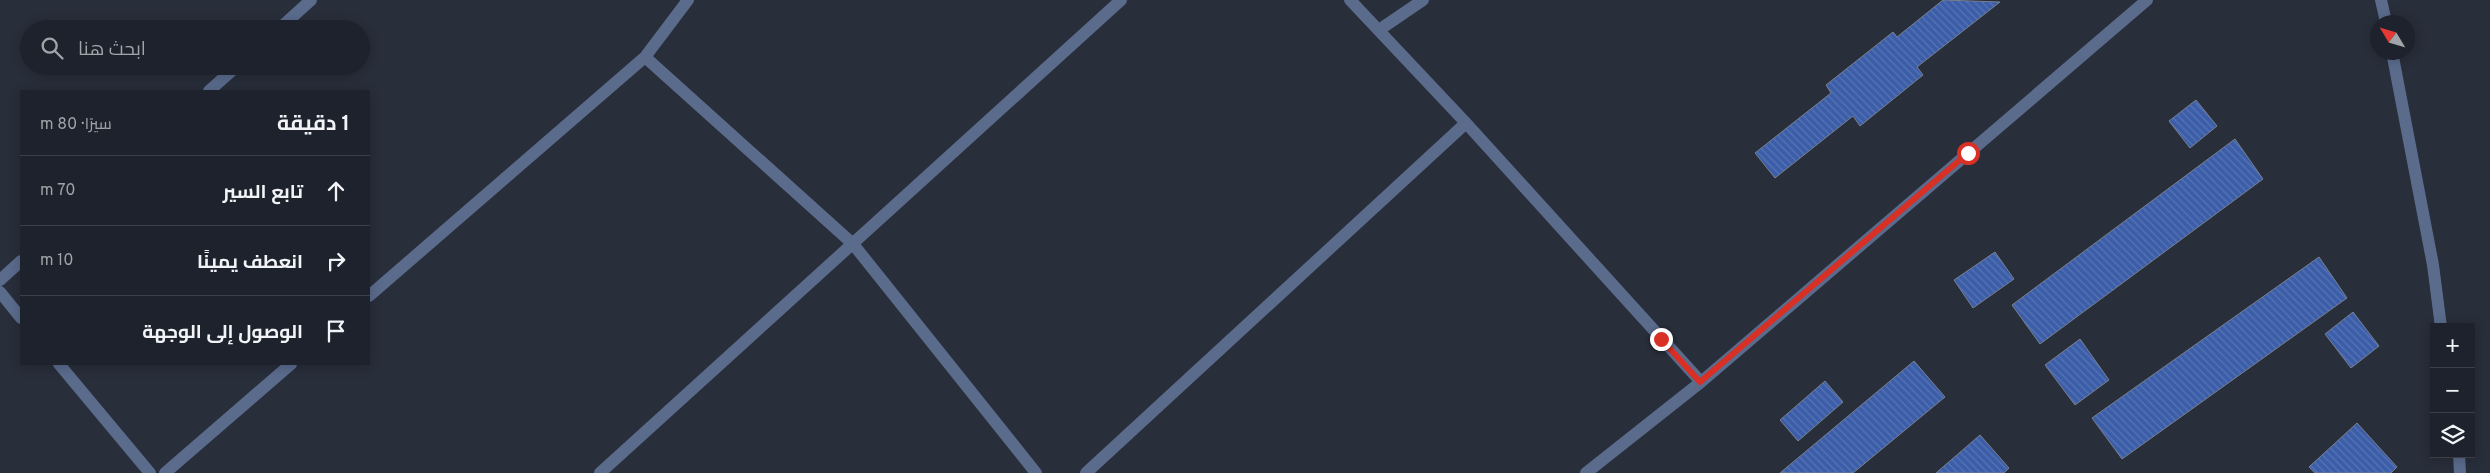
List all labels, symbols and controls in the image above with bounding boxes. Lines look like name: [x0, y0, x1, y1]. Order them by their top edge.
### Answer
north arrow: [2370, 15, 2415, 60]
search box: [20, 20, 370, 75]
icon: search: [38, 34, 66, 62]
text: ابحث هنا: [78, 38, 146, 62]
text: 1 دقيقة: [277, 111, 350, 138]
text: سيرًا · 80 m: [40, 115, 112, 135]
route start: [1957, 142, 1980, 165]
icon: ahead: [322, 177, 350, 205]
text: 70 m: [40, 181, 75, 201]
text: تابع السير: [223, 181, 303, 205]
icon: right: [322, 247, 350, 275]
text: 10 m: [40, 251, 74, 271]
text: انعطف يمينًا: [197, 251, 303, 275]
icon: arrive: [322, 317, 350, 345]
text: الوصول إلى الوجهة: [142, 321, 303, 345]
map controls: [2430, 323, 2475, 458]
button: +: [2430, 323, 2475, 368]
route end: [1650, 328, 1673, 351]
button: −: [2430, 368, 2475, 413]
button: layers: [2430, 413, 2475, 458]

